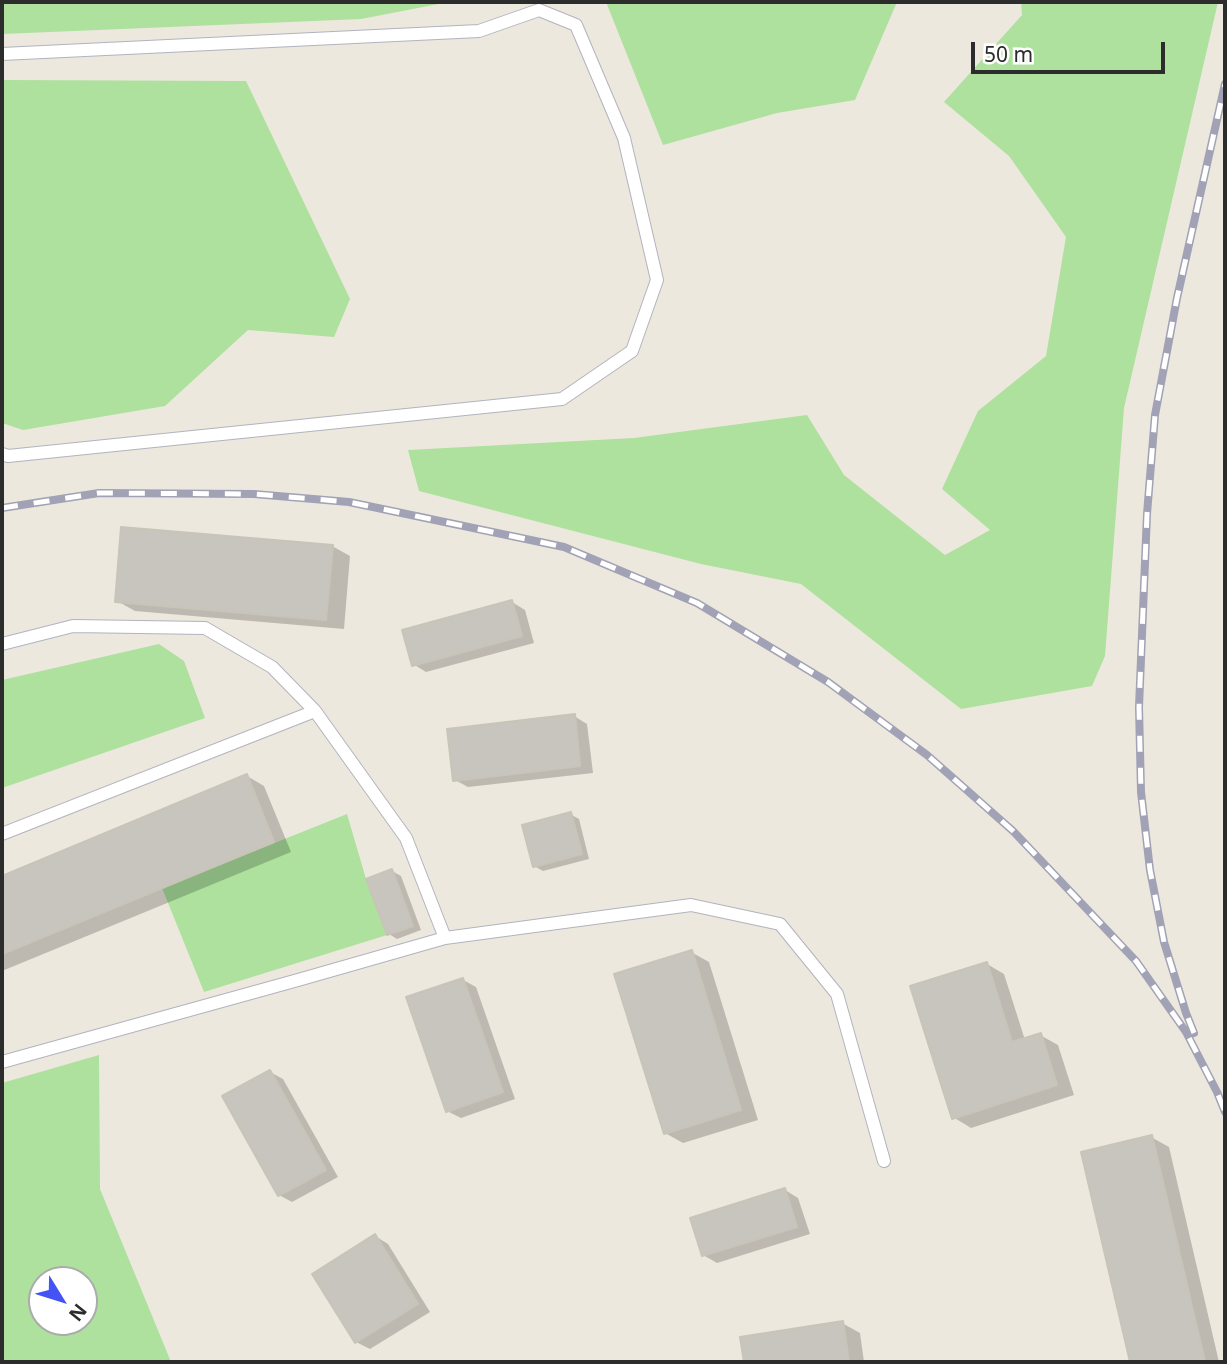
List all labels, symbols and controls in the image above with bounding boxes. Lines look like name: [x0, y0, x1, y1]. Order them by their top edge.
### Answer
scale bar: [975, 28, 1169, 72]
text: 50 m: [984, 40, 1033, 68]
north arrow: [28, 1266, 98, 1336]
text: N: [63, 1299, 93, 1327]

